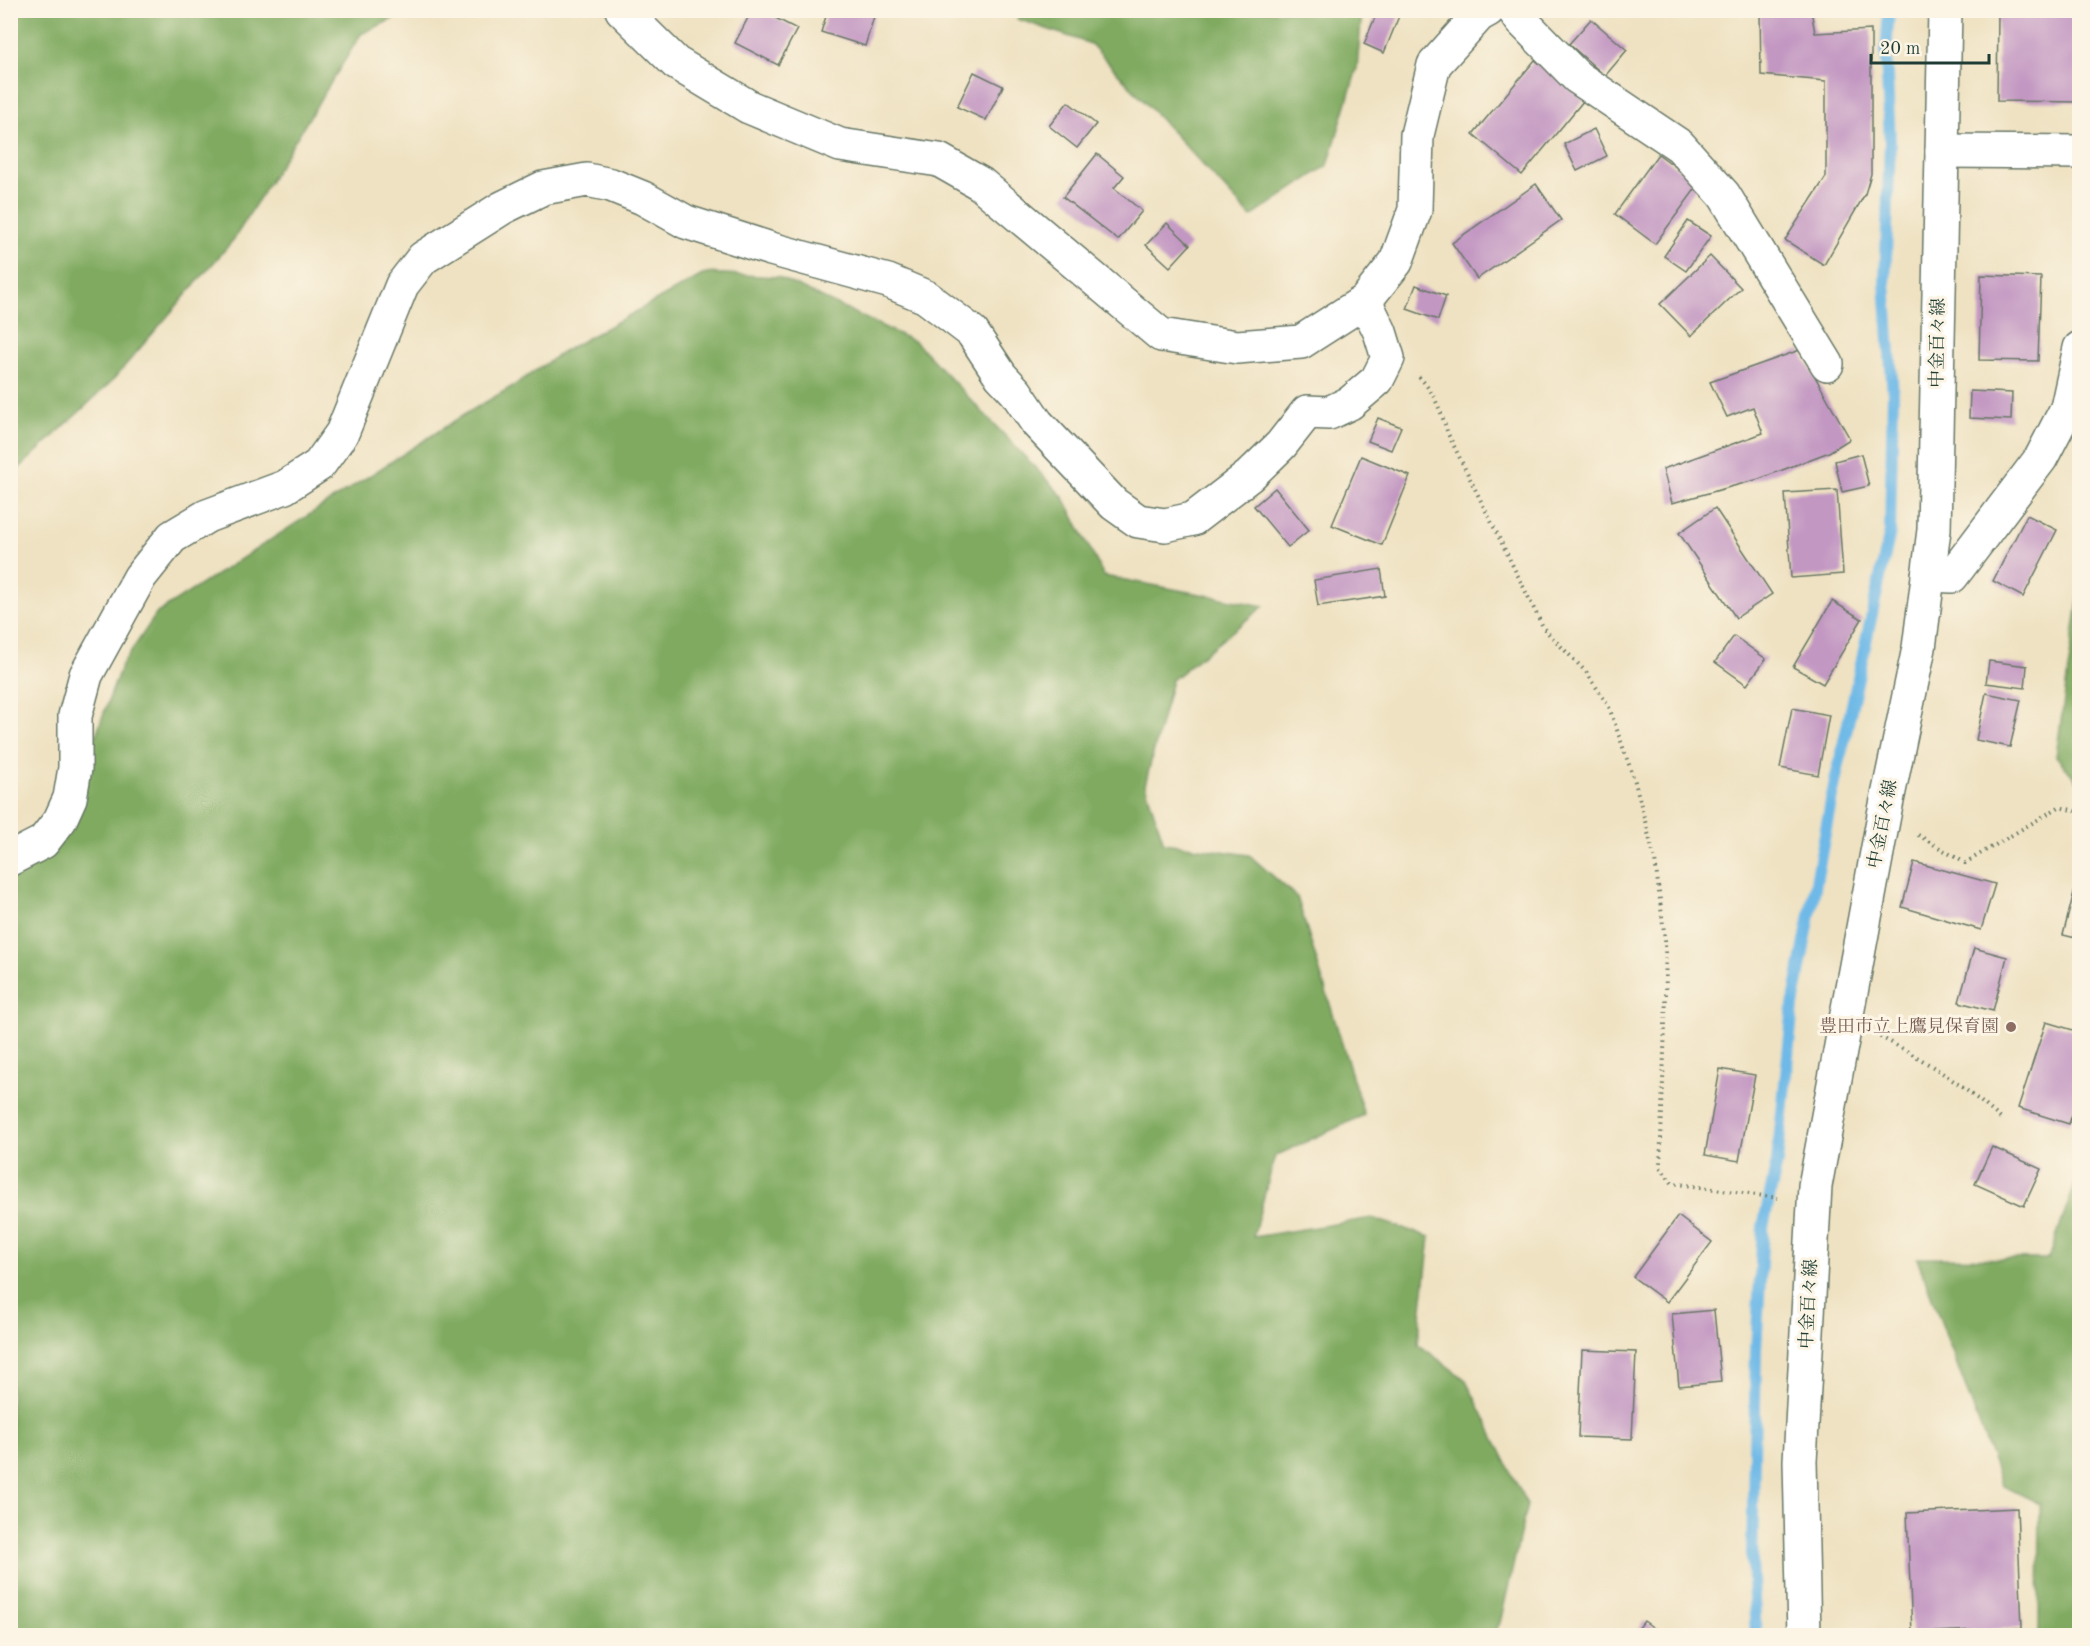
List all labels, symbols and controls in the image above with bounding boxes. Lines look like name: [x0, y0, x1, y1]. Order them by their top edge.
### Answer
scale bar: [1871, 27, 1990, 65]
text: 20 m: [1880, 40, 1920, 58]
street label: 中金百々線: [1926, 298, 1948, 388]
street label: 中金百々線: [1864, 778, 1900, 870]
place label: 豊田市立上鷹見保育園: [1819, 1016, 1999, 1036]
marker: 豊田市立上鷹見保育園: [2004, 1020, 2018, 1034]
street label: 中金百々線: [1796, 1258, 1820, 1349]

